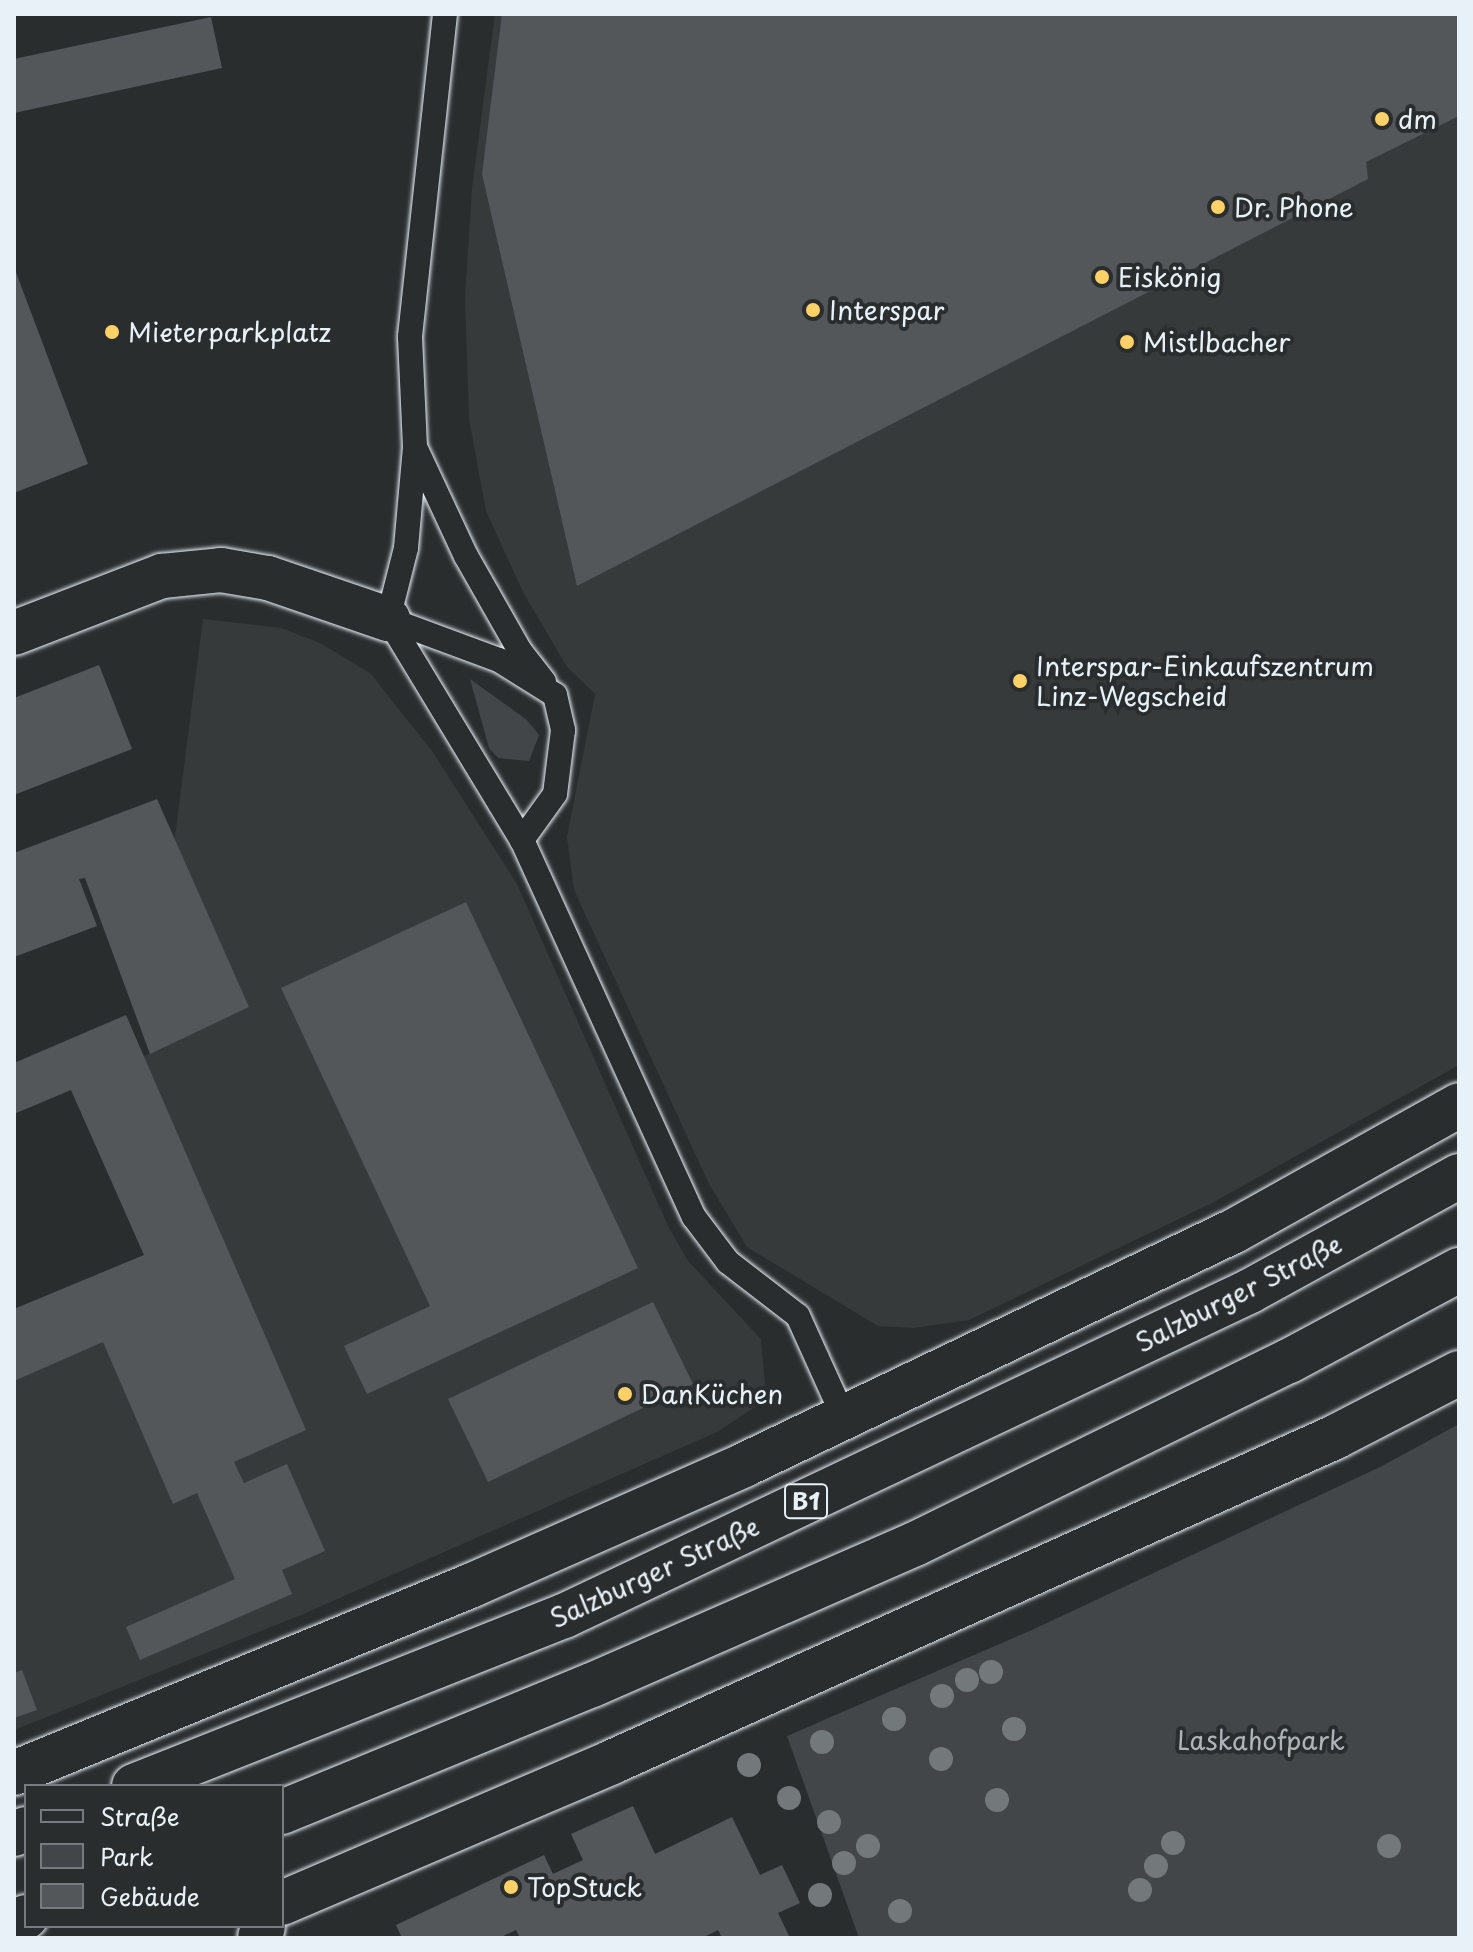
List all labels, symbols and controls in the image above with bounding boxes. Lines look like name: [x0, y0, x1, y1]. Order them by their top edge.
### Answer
place label: dm: [1398, 103, 1437, 135]
marker: dm: [1373, 110, 1391, 128]
place label: Dr. Phone: [1234, 191, 1355, 223]
marker: Dr. Phone: [1209, 198, 1227, 216]
place label: Eiskönig: [1118, 261, 1222, 293]
marker: Eiskönig: [1093, 268, 1111, 286]
place label: Interspar: [829, 294, 944, 326]
marker: Interspar: [804, 301, 822, 319]
place label: Mieterparkplatz: [128, 316, 331, 348]
marker: Mieterparkplatz: [103, 323, 121, 341]
place label: Mistlbacher: [1143, 326, 1290, 358]
marker: Mistlbacher: [1118, 333, 1136, 351]
place label: Interspar-Einkaufszentrum Linz-Wegscheid: [1036, 650, 1374, 712]
marker: Interspar-Einkaufszentrum Linz-Wegscheid: [1011, 672, 1029, 690]
street label: Salzburger Straße: [1129, 1227, 1347, 1359]
place label: DanKüchen: [641, 1378, 783, 1410]
marker: DanKüchen: [616, 1385, 634, 1403]
road number: B1: [784, 1481, 828, 1521]
street label: Salzburger Straße: [544, 1510, 764, 1634]
park label: Laskahofpark: [1177, 1724, 1345, 1756]
legend: [24, 1784, 284, 1928]
text: Straße: [100, 1798, 179, 1834]
text: Park: [100, 1838, 154, 1874]
place label: TopStuck: [527, 1871, 642, 1903]
text: Gebäude: [100, 1878, 200, 1914]
marker: TopStuck: [502, 1878, 520, 1896]

